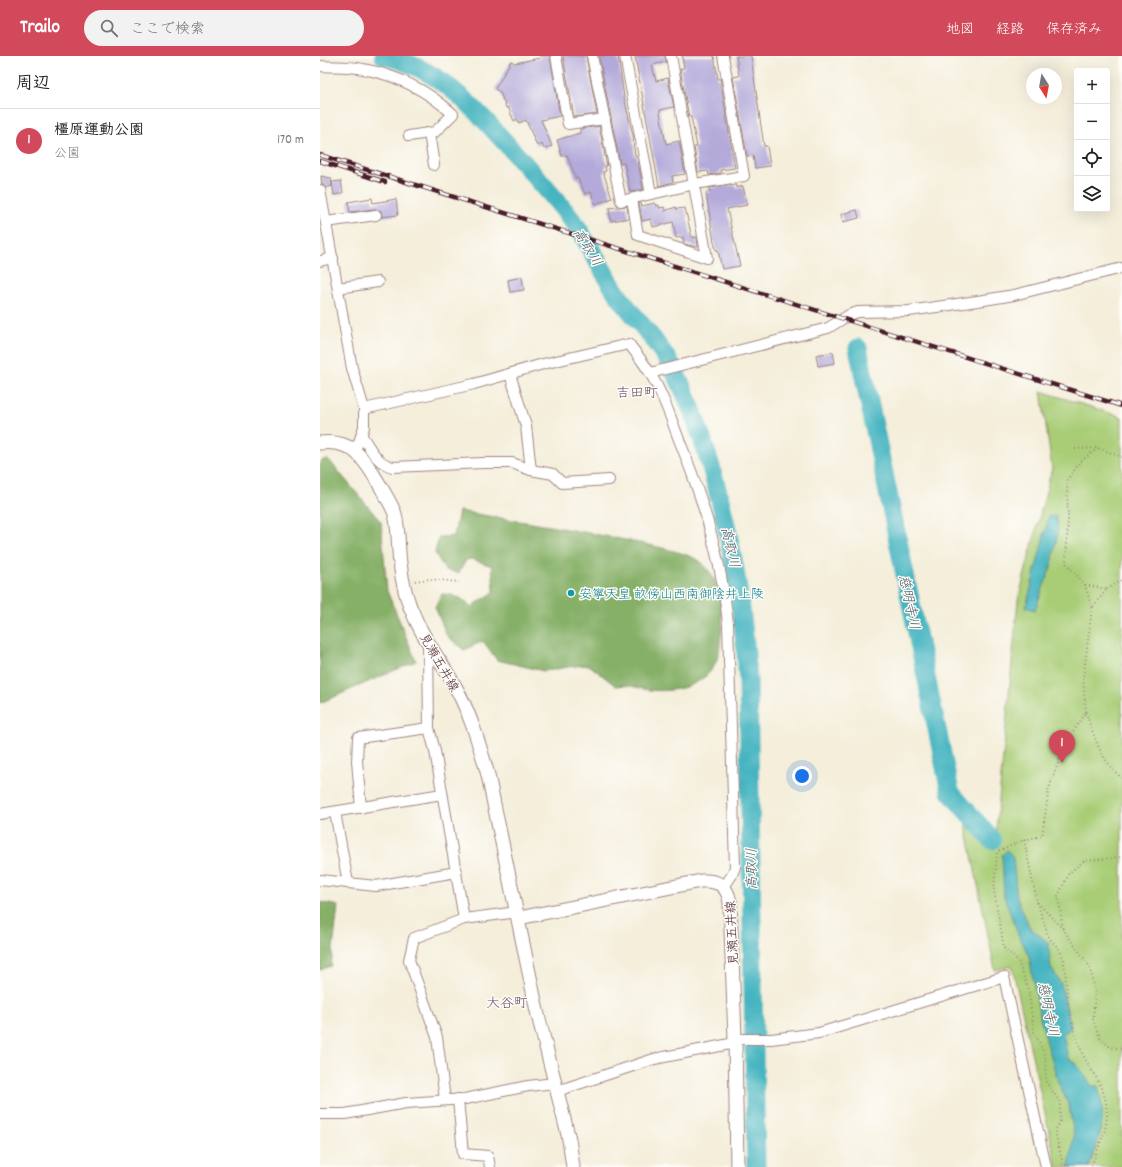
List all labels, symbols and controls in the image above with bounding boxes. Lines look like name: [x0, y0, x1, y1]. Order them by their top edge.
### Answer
search box: [84, 10, 364, 46]
text: Trailo: [20, 15, 60, 42]
icon: search: [98, 17, 120, 39]
text: ここで検索: [130, 19, 205, 41]
text: 地図: [946, 20, 974, 40]
text: 経路: [996, 20, 1024, 40]
text: 保存済み: [1046, 20, 1102, 40]
north arrow: [1026, 68, 1062, 104]
map controls: [1074, 68, 1110, 212]
button: +: [1074, 68, 1110, 104]
text: 周辺: [16, 73, 50, 97]
button: −: [1074, 104, 1110, 140]
text: 橿原運動公園: [54, 120, 144, 142]
text: 1: [28, 131, 30, 150]
text: 170 m: [277, 131, 304, 150]
button: locate: [1074, 140, 1110, 176]
text: 公園: [54, 145, 80, 164]
button: layers: [1074, 176, 1110, 212]
water label: 高取川: [567, 225, 606, 271]
district label: 吉田町: [616, 384, 658, 404]
water label: 高取川: [715, 525, 744, 570]
water label: 慈明寺川: [892, 573, 924, 632]
place label: 安寧天皇 畝傍山西南御陰井上陵: [579, 586, 764, 605]
marker: 安寧天皇 畝傍山西南御陰井上陵: [566, 588, 576, 598]
street label: 見瀬五井線: [413, 630, 463, 697]
pin: 1: [1049, 730, 1075, 763]
your location: [792, 766, 812, 786]
water label: 高取川: [743, 848, 763, 890]
street label: 見瀬五井線: [722, 899, 745, 966]
water label: 慈明寺川: [1031, 980, 1063, 1039]
district label: 大谷町: [486, 994, 528, 1014]

